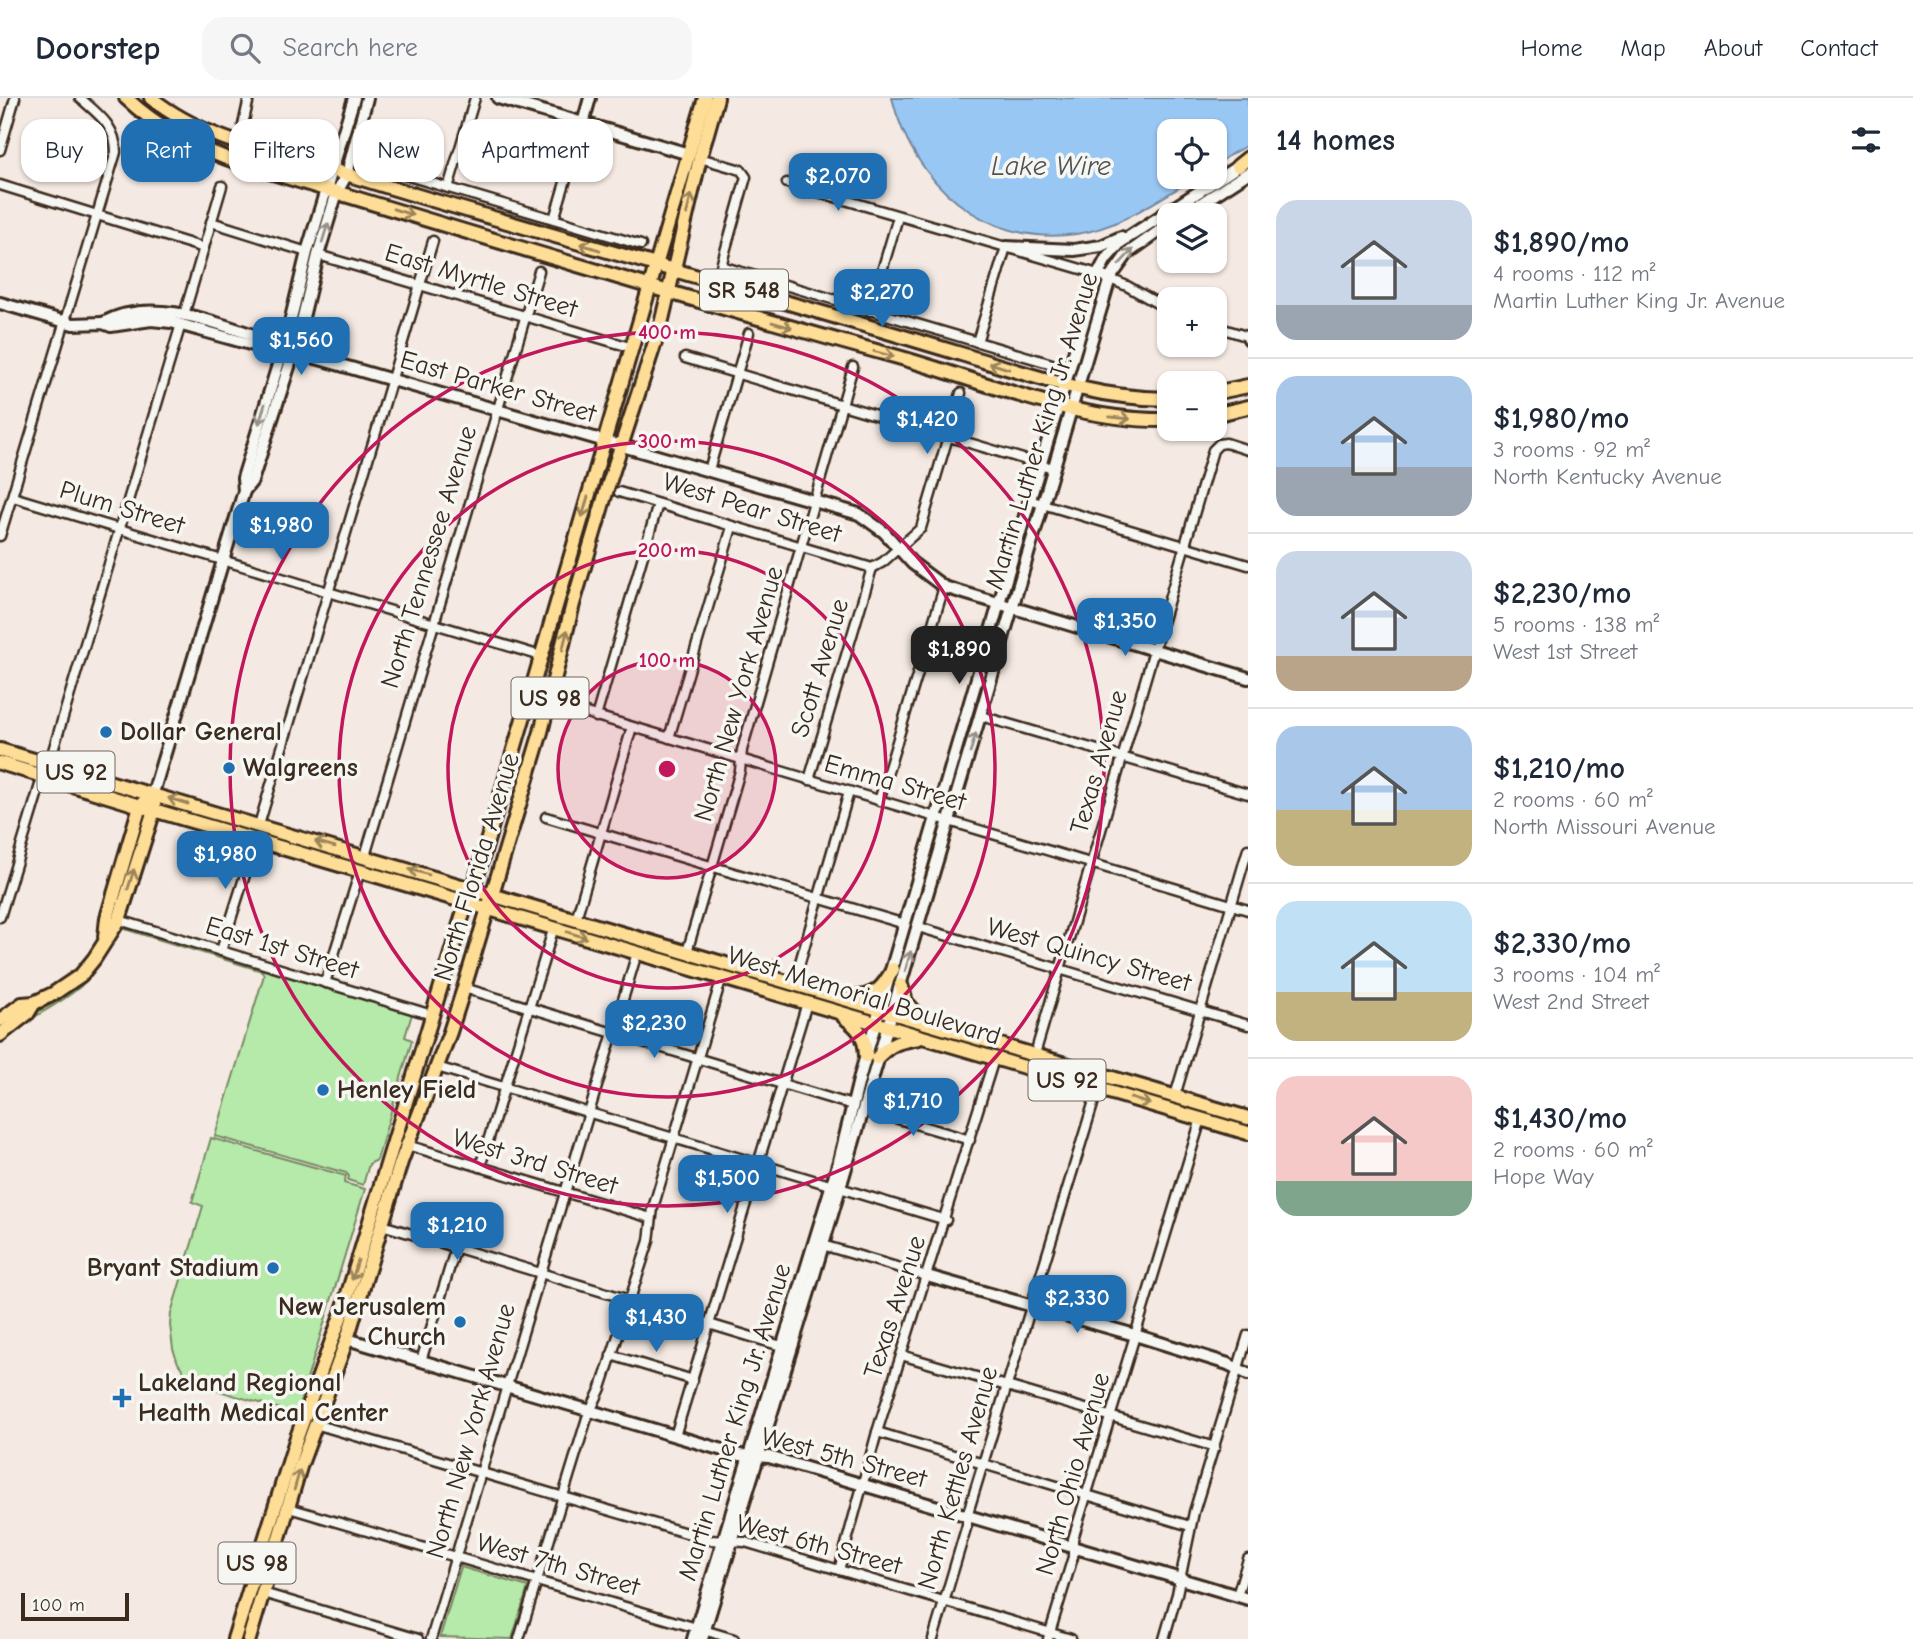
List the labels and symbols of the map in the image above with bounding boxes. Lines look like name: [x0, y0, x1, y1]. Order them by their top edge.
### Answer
water label: Lake Wire: [991, 150, 1111, 182]
pin: $2,070: [781, 153, 895, 213]
one-way arrow: [683, 193, 697, 216]
one-way arrow: [391, 207, 413, 220]
one-way arrow: [319, 222, 332, 244]
street label: East Myrtle Street: [381, 237, 582, 325]
one-way arrow: [579, 239, 601, 252]
one-way arrow: [1118, 248, 1134, 266]
street label: Martin Luther King Jr. Avenue: [979, 269, 1105, 593]
road number: SR 548: [700, 270, 788, 310]
pin: $2,270: [825, 270, 939, 329]
pin: $1,560: [244, 317, 358, 377]
one-way arrow: [771, 319, 793, 332]
text: 400 m: [638, 320, 696, 344]
street label: East Parker Street: [397, 345, 601, 430]
one-way arrow: [873, 348, 895, 361]
one-way arrow: [988, 358, 1010, 371]
pin: $1,420: [870, 396, 984, 456]
one-way arrow: [255, 403, 268, 425]
one-way arrow: [1108, 412, 1130, 425]
street label: North Tennessee Avenue: [375, 422, 483, 692]
text: 300 m: [638, 429, 696, 453]
street label: West Pear Street: [659, 467, 846, 550]
street label: Plum Street: [56, 475, 189, 542]
one-way arrow: [578, 496, 591, 518]
pin: $1,980: [224, 503, 338, 562]
text: 200 m: [638, 538, 696, 562]
street label: North New York Avenue: [688, 563, 790, 825]
street label: Scott Avenue: [785, 595, 855, 741]
pin: $1,350: [1068, 598, 1182, 658]
pin: $1,890: [902, 626, 1016, 686]
one-way arrow: [559, 629, 572, 652]
text: 100 m: [639, 648, 695, 672]
road number: US 98: [512, 678, 588, 718]
street label: Texas Avenue: [1064, 687, 1134, 837]
place label: Dollar General: [120, 717, 282, 747]
marker: Dollar General: [98, 724, 114, 740]
one-way arrow: [967, 732, 980, 754]
street label: Emma Street: [821, 748, 971, 818]
street label: North Florida Avenue: [428, 749, 526, 985]
road number: US 92: [38, 752, 114, 792]
place label: Walgreens: [243, 753, 358, 783]
centre of rings: [655, 757, 679, 781]
marker: Walgreens: [221, 760, 237, 776]
one-way arrow: [167, 793, 189, 806]
pin: $1,980: [168, 832, 282, 891]
one-way arrow: [314, 837, 336, 850]
one-way arrow: [408, 865, 430, 878]
one-way arrow: [126, 868, 139, 890]
street label: East 1st Street: [202, 911, 364, 986]
street label: West Quincy Street: [984, 912, 1196, 999]
one-way arrow: [566, 929, 588, 942]
street label: West Memorial Boulevard: [724, 940, 1004, 1052]
one-way arrow: [902, 950, 915, 972]
pin: $2,230: [597, 1000, 711, 1060]
road number: US 92: [1028, 1060, 1106, 1100]
place label: Henley Field: [337, 1075, 476, 1105]
pin: $1,710: [856, 1079, 970, 1138]
marker: Henley Field: [315, 1082, 331, 1098]
one-way arrow: [1129, 1096, 1151, 1109]
street label: West 3rd Street: [449, 1123, 623, 1202]
pin: $1,500: [670, 1156, 784, 1215]
pin: $1,210: [400, 1202, 514, 1262]
street label: Texas Avenue: [858, 1232, 932, 1382]
place label: Bryant Stadium: [87, 1253, 259, 1283]
one-way arrow: [348, 1259, 361, 1281]
marker: Bryant Stadium: [265, 1260, 281, 1276]
street label: Martin Luther King Jr. Avenue: [672, 1260, 798, 1584]
pin: $2,330: [1020, 1276, 1134, 1335]
place label: New Jerusalem Church: [278, 1292, 446, 1352]
pin: $1,430: [599, 1294, 713, 1354]
street label: North New York Avenue: [420, 1300, 522, 1562]
marker: New Jerusalem Church: [452, 1314, 468, 1330]
street label: North Kettles Avenue: [912, 1363, 1004, 1593]
place label: Lakeland Regional Health Medical Center: [138, 1368, 389, 1428]
street label: North Ohio Avenue: [1030, 1369, 1116, 1579]
marker: Lakeland Regional Health Medical Center: [112, 1388, 132, 1408]
street label: West 5th Street: [758, 1422, 931, 1495]
one-way arrow: [291, 1469, 304, 1491]
street label: West 6th Street: [733, 1509, 906, 1582]
street label: West 7th Street: [473, 1527, 644, 1603]
road number: US 98: [218, 1542, 296, 1583]
scale bar: [21, 1590, 130, 1622]

